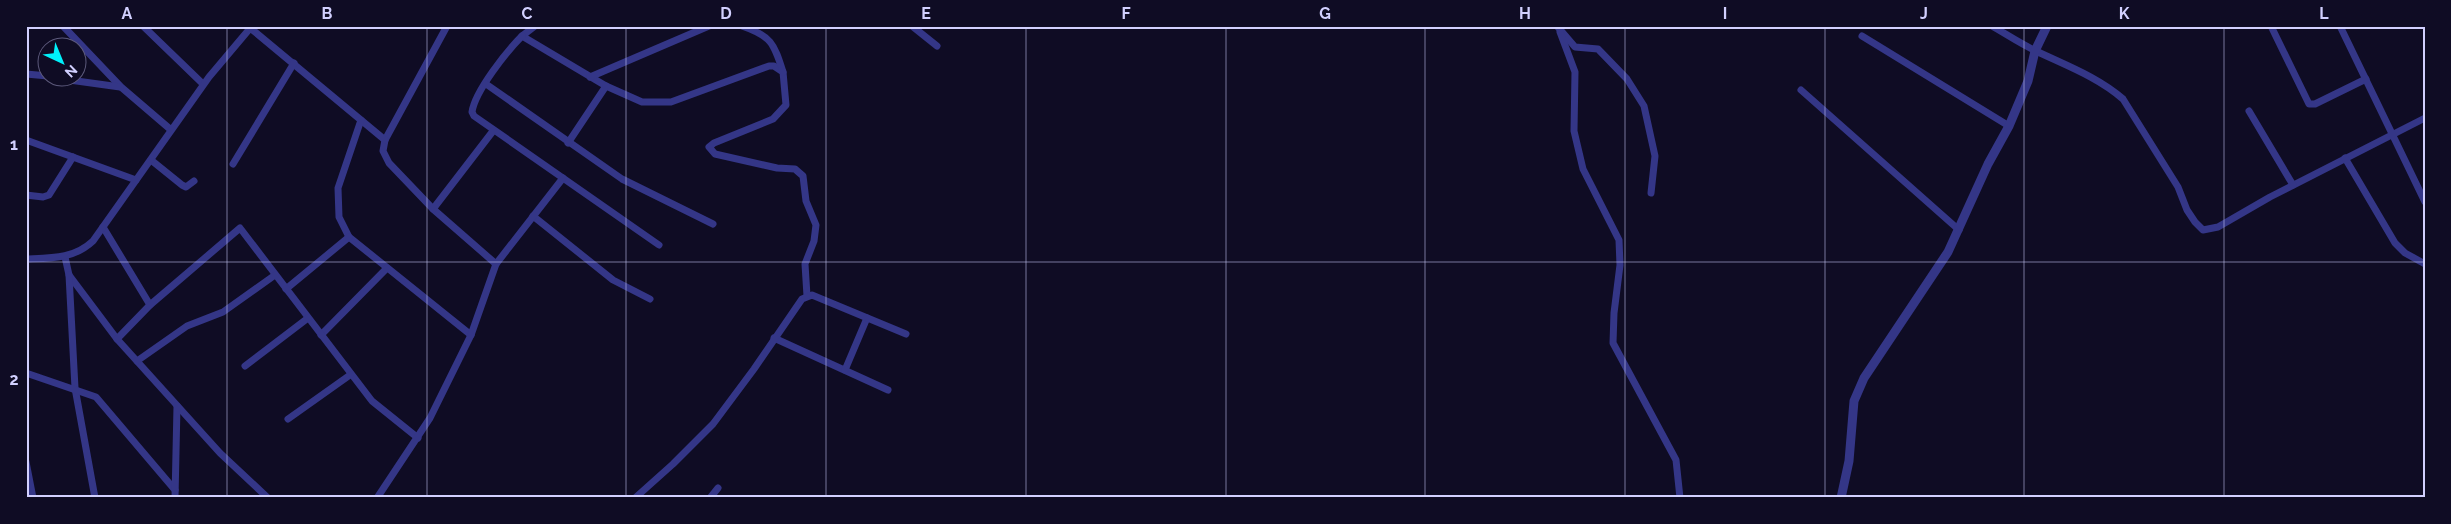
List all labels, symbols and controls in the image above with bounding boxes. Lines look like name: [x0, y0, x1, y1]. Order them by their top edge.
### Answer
text: A: [122, 4, 133, 23]
text: B: [322, 4, 333, 23]
text: C: [522, 4, 533, 23]
text: D: [720, 4, 732, 23]
text: E: [921, 4, 931, 23]
text: F: [1121, 4, 1131, 23]
text: G: [1319, 4, 1331, 23]
text: H: [1519, 4, 1531, 23]
text: I: [1723, 4, 1727, 23]
text: J: [1920, 4, 1928, 23]
text: K: [2119, 4, 2130, 23]
text: L: [2319, 4, 2329, 23]
north arrow: [38, 38, 88, 88]
text: N: [62, 62, 80, 81]
text: 1: [10, 135, 18, 154]
text: 2: [9, 370, 19, 389]

